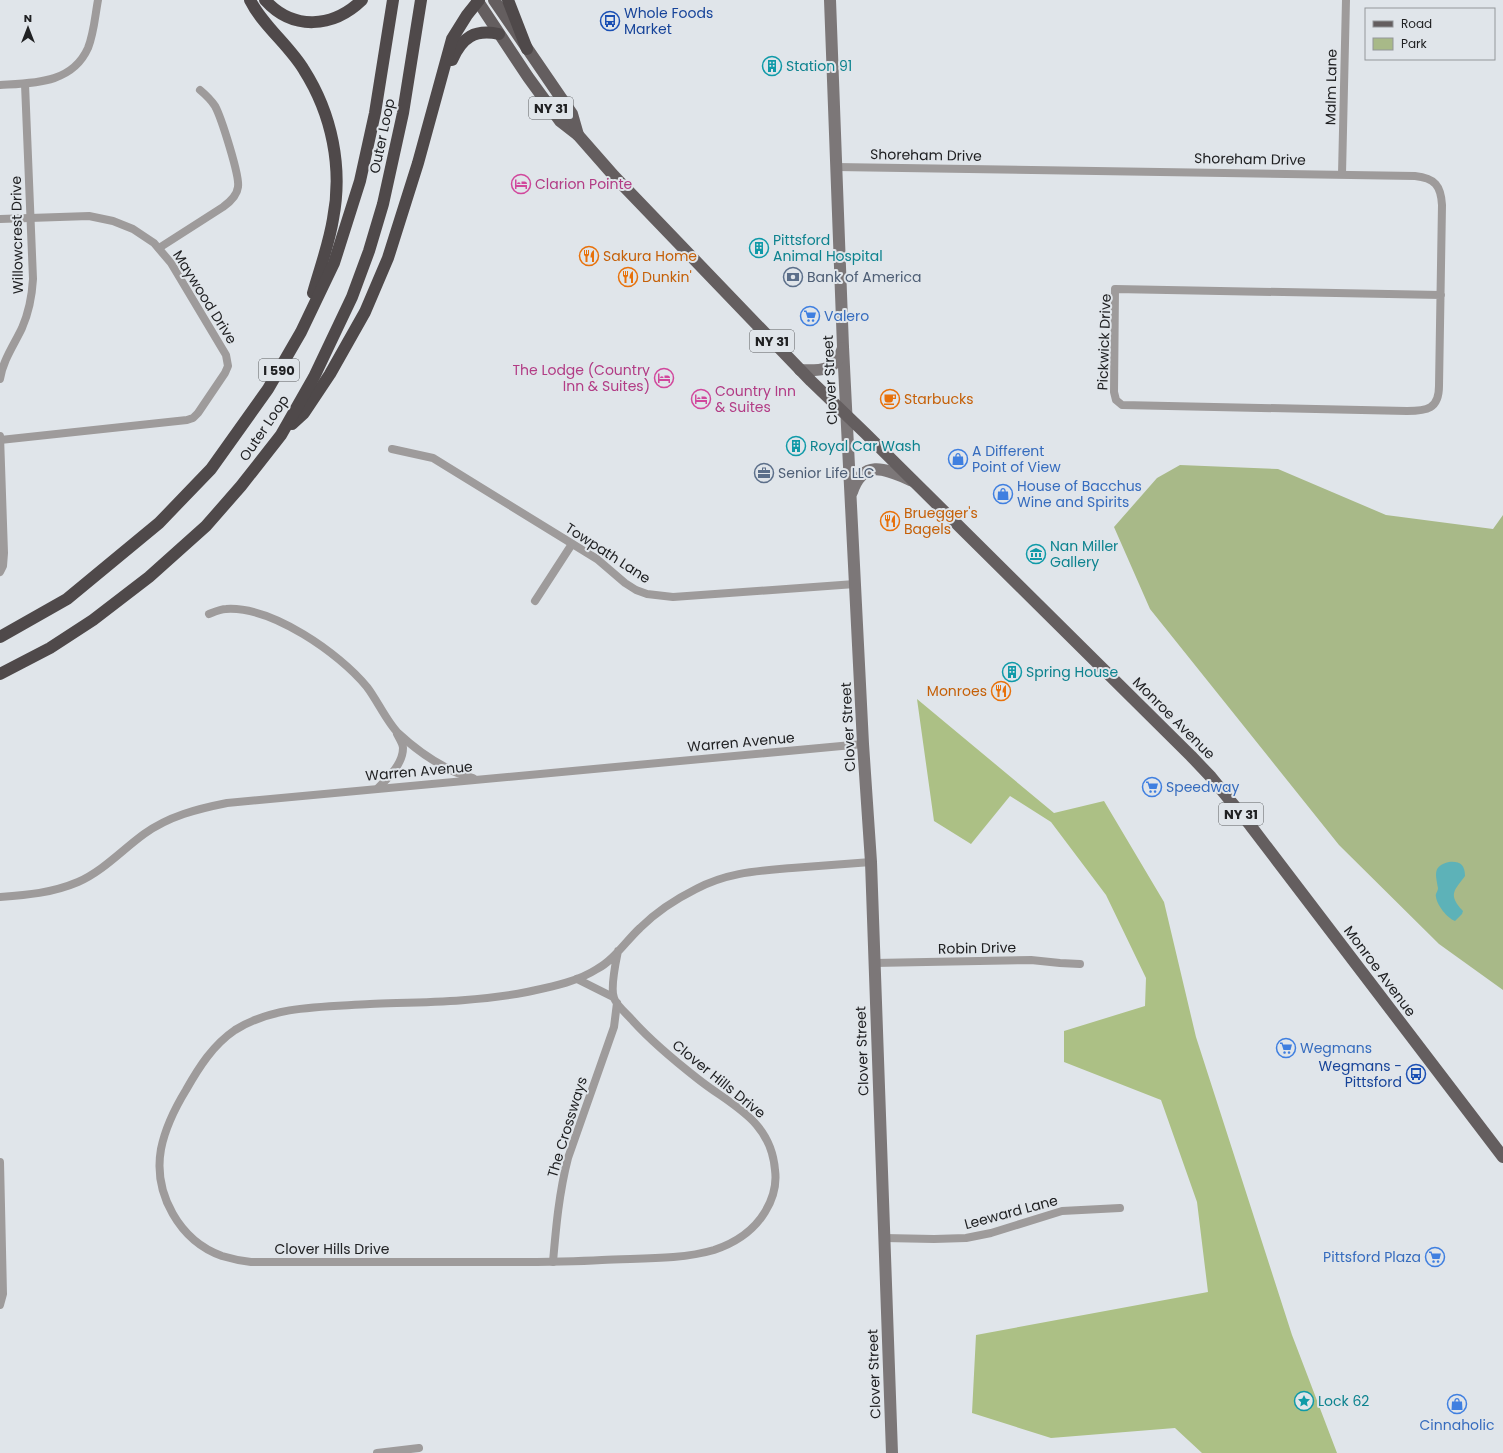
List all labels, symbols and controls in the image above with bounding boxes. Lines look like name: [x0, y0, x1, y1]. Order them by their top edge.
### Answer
place label: Whole Foods Market: [624, 3, 713, 39]
north arrow: [8, 8, 48, 48]
legend: [1365, 8, 1495, 60]
text: N: [24, 10, 32, 26]
bus stop icon: Whole Foods Market: [599, 10, 621, 32]
text: Road: [1401, 15, 1432, 32]
text: Park: [1401, 35, 1428, 52]
street label: Malm Lane: [1320, 48, 1342, 125]
building icon: Station 91: [761, 55, 783, 77]
place label: Station 91: [786, 56, 852, 76]
street label: Outer Loop: [364, 97, 400, 175]
road number: NY 31: [529, 97, 573, 119]
street label: Shoreham Drive: [870, 144, 982, 166]
street label: Shoreham Drive: [1194, 148, 1306, 170]
hotel icon: Clarion Pointe: [510, 173, 532, 195]
place label: Clarion Pointe: [535, 174, 633, 194]
street label: Willowcrest Drive: [6, 175, 28, 294]
place label: Pittsford Animal Hospital: [773, 230, 883, 266]
building icon: Pittsford Animal Hospital: [748, 237, 770, 259]
restaurant icon: Sakura Home: [578, 245, 600, 267]
street label: Maywood Drive: [168, 246, 242, 348]
place label: Sakura Home: [603, 246, 697, 266]
restaurant icon: Dunkin': [617, 266, 639, 288]
bank icon: Bank of America: [782, 266, 804, 288]
place label: Dunkin': [642, 267, 692, 287]
place label: Bank of America: [807, 267, 921, 287]
street label: Pickwick Drive: [1092, 293, 1116, 391]
supermarket icon: Valero: [799, 305, 821, 327]
place label: Valero: [824, 306, 869, 326]
road number: NY 31: [750, 330, 794, 352]
street label: Clover Street: [818, 335, 842, 425]
road number: I 590: [259, 359, 299, 381]
place label: The Lodge (Country Inn & Suites): [512, 360, 650, 396]
hotel icon: The Lodge (Country Inn & Suites): [653, 367, 675, 389]
place label: Country Inn & Suites: [715, 381, 796, 417]
hotel icon: Country Inn & Suites: [690, 388, 712, 410]
cafe icon: Starbucks: [879, 388, 901, 410]
place label: Starbucks: [904, 389, 973, 409]
street label: Outer Loop: [234, 391, 294, 465]
building icon: Royal Car Wash: [785, 435, 807, 457]
place label: Royal Car Wash: [810, 436, 921, 456]
place label: A Different Point of View: [972, 441, 1061, 477]
shop icon: A Different Point of View: [947, 448, 969, 470]
office icon: Senior Life LLC: [753, 462, 775, 484]
place label: Senior Life LLC: [778, 463, 875, 483]
place label: House of Bacchus Wine and Spirits: [1017, 476, 1142, 512]
shop icon: House of Bacchus Wine and Spirits: [992, 483, 1014, 505]
place label: Bruegger's Bagels: [904, 503, 978, 539]
restaurant icon: Bruegger's Bagels: [879, 510, 901, 532]
street label: Towpath Lane: [562, 518, 655, 588]
place label: Nan Miller Gallery: [1050, 536, 1118, 572]
museum icon: Nan Miller Gallery: [1025, 543, 1047, 565]
building icon: Spring House: [1001, 661, 1023, 683]
place label: Spring House: [1026, 662, 1118, 682]
street label: Monroe Avenue: [1128, 672, 1220, 764]
restaurant icon: Monroes: [990, 680, 1012, 702]
place label: Monroes: [927, 681, 987, 701]
street label: Clover Street: [836, 682, 860, 772]
street label: Warren Avenue: [687, 727, 796, 757]
street label: Warren Avenue: [365, 756, 474, 786]
supermarket icon: Speedway: [1141, 776, 1163, 798]
place label: Speedway: [1166, 777, 1239, 797]
road number: NY 31: [1219, 803, 1263, 825]
street label: Monroe Avenue: [1339, 921, 1421, 1021]
street label: Robin Drive: [938, 937, 1017, 959]
street label: Clover Street: [850, 1006, 874, 1096]
street label: Clover Hills Drive: [668, 1035, 770, 1123]
supermarket icon: Wegmans: [1275, 1037, 1297, 1059]
place label: Wegmans: [1300, 1038, 1372, 1058]
place label: Wegmans - Pittsford: [1319, 1056, 1402, 1092]
bus stop icon: Wegmans - Pittsford: [1405, 1063, 1427, 1085]
street label: The Crossways: [542, 1074, 592, 1180]
street label: Leeward Lane: [962, 1190, 1060, 1234]
street label: Clover Hills Drive: [275, 1239, 390, 1259]
supermarket icon: Pittsford Plaza: [1424, 1246, 1446, 1268]
place label: Pittsford Plaza: [1323, 1247, 1421, 1267]
street label: Clover Street: [862, 1329, 886, 1419]
place icon: Lock 62: [1293, 1390, 1315, 1412]
place label: Lock 62: [1318, 1391, 1369, 1411]
shop icon: Cinnaholic: [1446, 1393, 1468, 1415]
place label: Cinnaholic: [1420, 1415, 1494, 1435]

